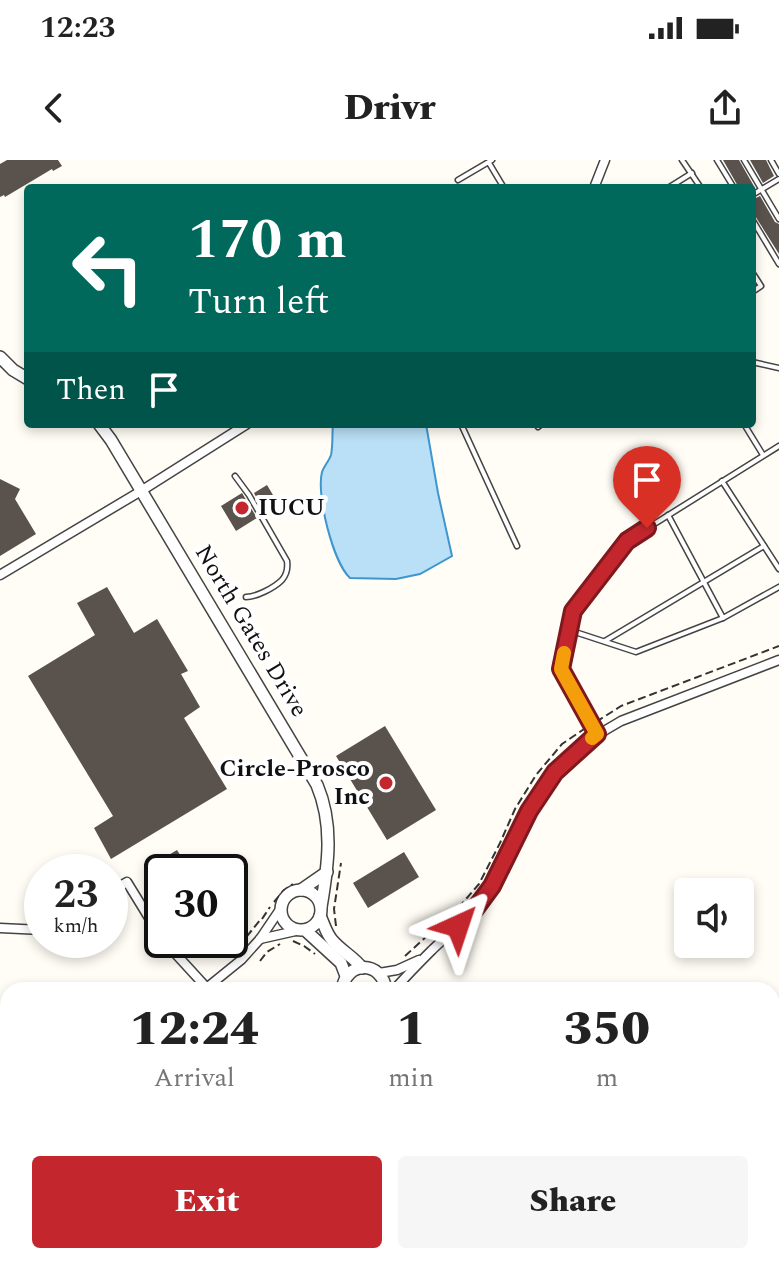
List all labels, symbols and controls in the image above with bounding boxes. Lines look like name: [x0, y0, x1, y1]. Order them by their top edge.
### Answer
text: 12:23: [40, 5, 115, 51]
text: Drivr: [344, 81, 435, 136]
icon: back: [32, 86, 76, 130]
icon: share: [703, 86, 747, 130]
text: 170 m: [188, 198, 347, 283]
icon: left: [56, 216, 160, 320]
text: Turn left: [188, 275, 329, 330]
text: Then: [56, 367, 126, 413]
icon: arrive: [142, 368, 186, 412]
pin: [613, 446, 681, 528]
icon: arrive: [625, 458, 669, 502]
place label: IUCU: [258, 490, 325, 526]
marker: IUCU: [233, 499, 251, 517]
street label: North Gates Drive: [185, 538, 317, 724]
place label: Circle-Prosco Inc: [219, 751, 370, 815]
marker: Circle-Prosco Inc: [377, 774, 395, 792]
speed limit sign: 30: [144, 854, 248, 958]
text: 23: [54, 865, 98, 926]
map controls: [674, 878, 754, 958]
button: sound: [674, 878, 754, 958]
position arrow: [416, 884, 500, 968]
text: km/h: [54, 911, 99, 941]
text: 12:24: [130, 993, 259, 1066]
text: 1: [397, 993, 426, 1066]
text: 350: [564, 993, 650, 1066]
text: Arrival: [154, 1058, 235, 1098]
text: min: [388, 1058, 434, 1098]
text: m: [596, 1058, 618, 1098]
button: Exit: [32, 1156, 382, 1248]
button: Share: [398, 1156, 748, 1248]

